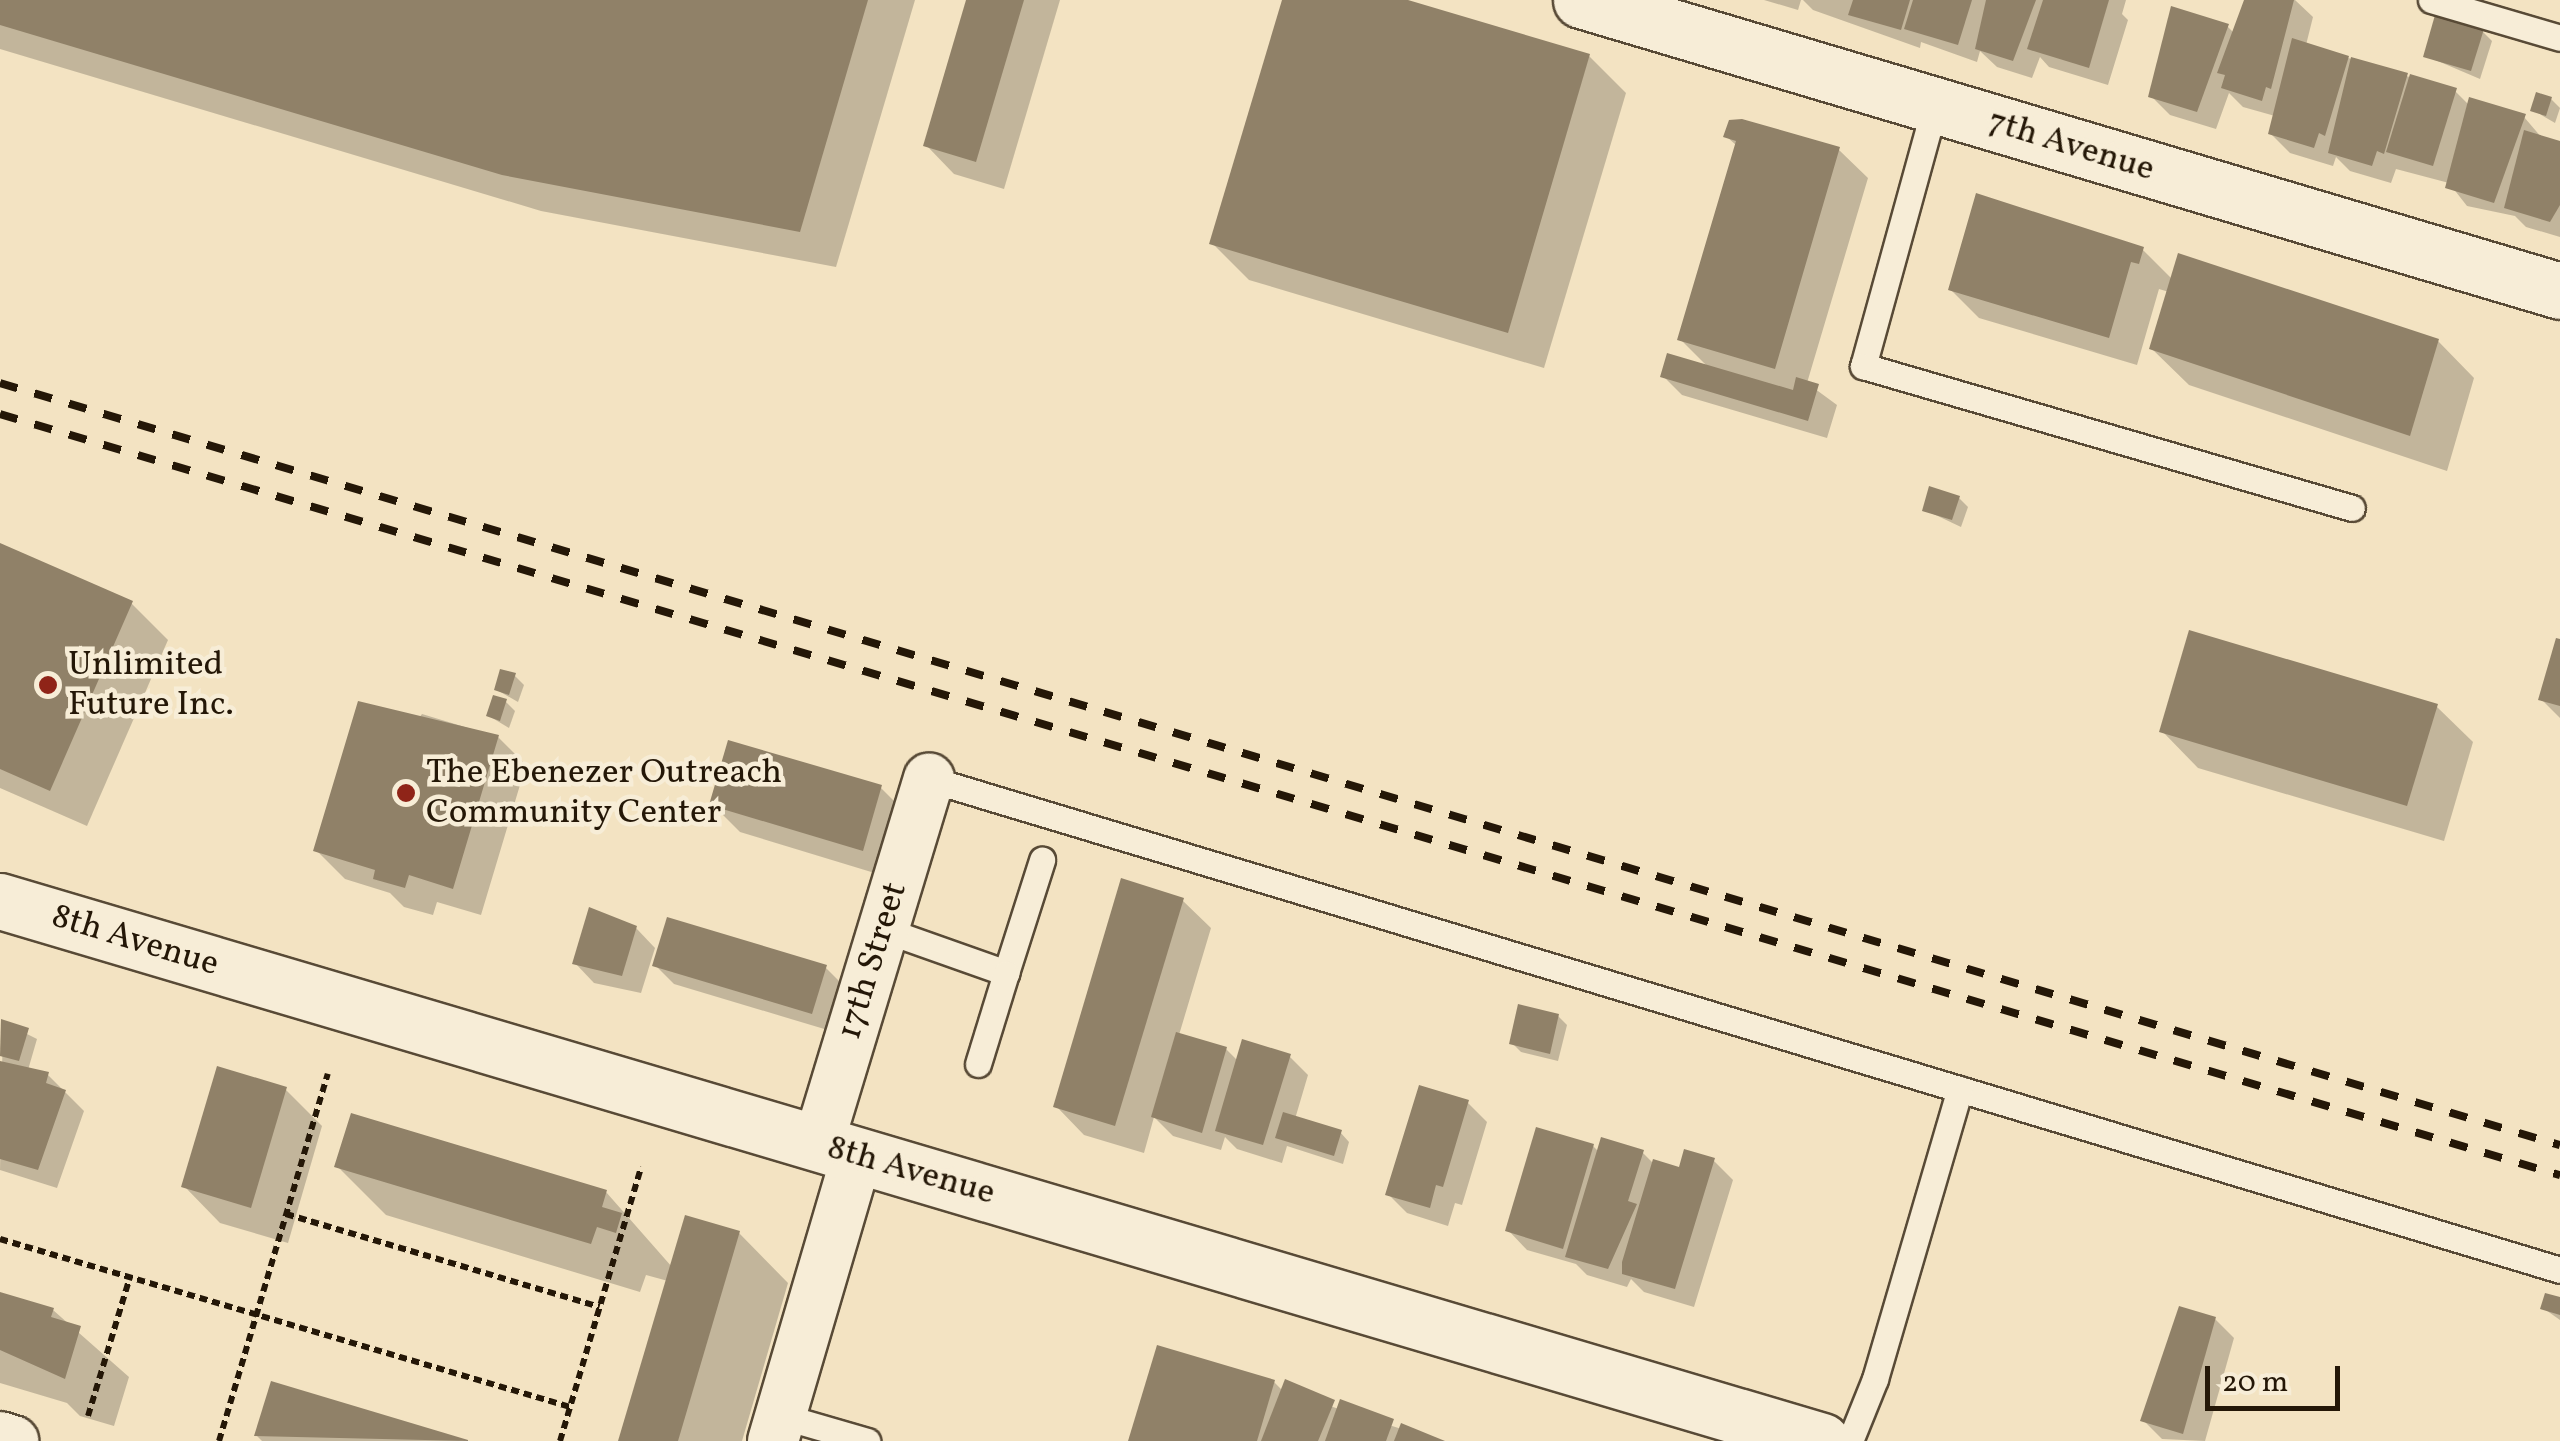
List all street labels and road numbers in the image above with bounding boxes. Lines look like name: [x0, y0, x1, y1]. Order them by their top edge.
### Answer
street label: 7th Avenue: [1983, 101, 2159, 191]
street label: 17th Street: [829, 877, 917, 1045]
street label: 8th Avenue: [46, 896, 224, 986]
street label: 8th Avenue: [822, 1127, 1000, 1215]

